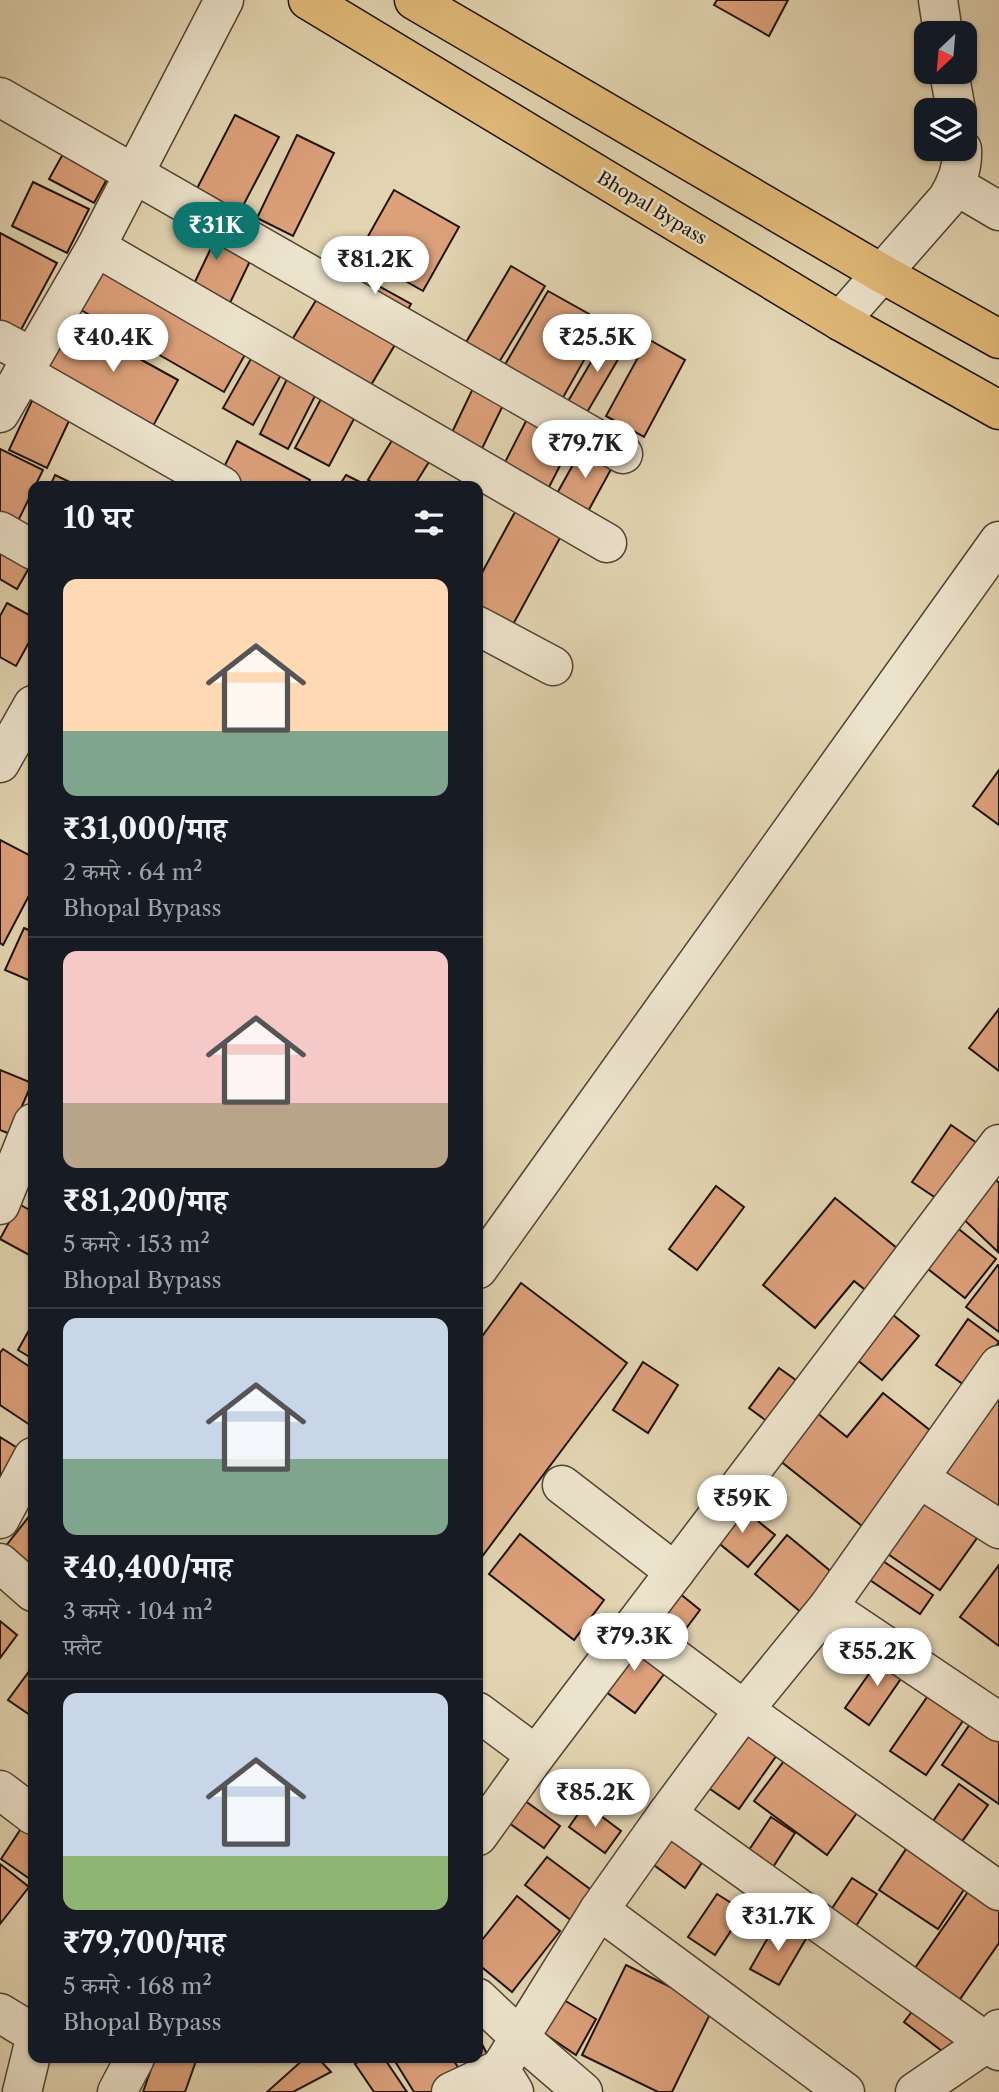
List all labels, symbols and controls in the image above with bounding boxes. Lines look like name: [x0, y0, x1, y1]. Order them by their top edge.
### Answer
north arrow: [914, 21, 976, 84]
map controls: [914, 21, 977, 161]
button: layers: [914, 98, 977, 161]
street label: Bhopal Bypass: [593, 167, 711, 249]
pin: ₹31K: [175, 202, 257, 262]
text: ₹31K: [189, 211, 243, 239]
pin: ₹81.2K: [318, 236, 432, 296]
text: ₹81.2K: [337, 245, 413, 273]
pin: ₹40.4K: [56, 314, 170, 374]
pin: ₹25.5K: [540, 314, 654, 374]
text: ₹40.4K: [73, 323, 153, 351]
text: ₹25.5K: [559, 323, 635, 351]
pin: ₹79.7K: [528, 420, 642, 480]
text: ₹79.7K: [548, 429, 622, 457]
text: 10 घर: [63, 499, 133, 536]
icon: filters: [410, 504, 448, 542]
icon: home: [193, 625, 319, 751]
text: ₹31,000/माह: [63, 810, 227, 847]
text: 2 कमरे · 64 m²: [63, 858, 203, 886]
text: Bhopal Bypass: [63, 894, 222, 922]
icon: home: [193, 997, 319, 1123]
text: ₹81,200/माह: [63, 1182, 227, 1219]
text: 5 कमरे · 153 m²: [63, 1230, 210, 1258]
text: Bhopal Bypass: [63, 1266, 222, 1294]
icon: home: [193, 1364, 319, 1490]
pin: ₹59K: [701, 1476, 783, 1535]
text: ₹59K: [713, 1484, 771, 1512]
text: ₹40,400/माह: [63, 1549, 232, 1586]
text: 3 कमरे · 104 m²: [63, 1597, 213, 1625]
pin: ₹79.3K: [577, 1614, 691, 1673]
text: ₹79.3K: [596, 1622, 672, 1650]
pin: ₹55.2K: [820, 1628, 934, 1688]
text: फ़्लैट: [63, 1633, 101, 1661]
text: ₹55.2K: [839, 1637, 915, 1665]
icon: home: [193, 1739, 319, 1865]
pin: ₹85.2K: [538, 1770, 652, 1829]
text: ₹85.2K: [556, 1778, 634, 1806]
pin: ₹31.7K: [721, 1894, 835, 1953]
text: ₹31.7K: [742, 1902, 814, 1930]
text: ₹79,700/माह: [63, 1924, 225, 1961]
text: 5 कमरे · 168 m²: [63, 1972, 212, 2000]
text: Bhopal Bypass: [63, 2008, 222, 2036]

